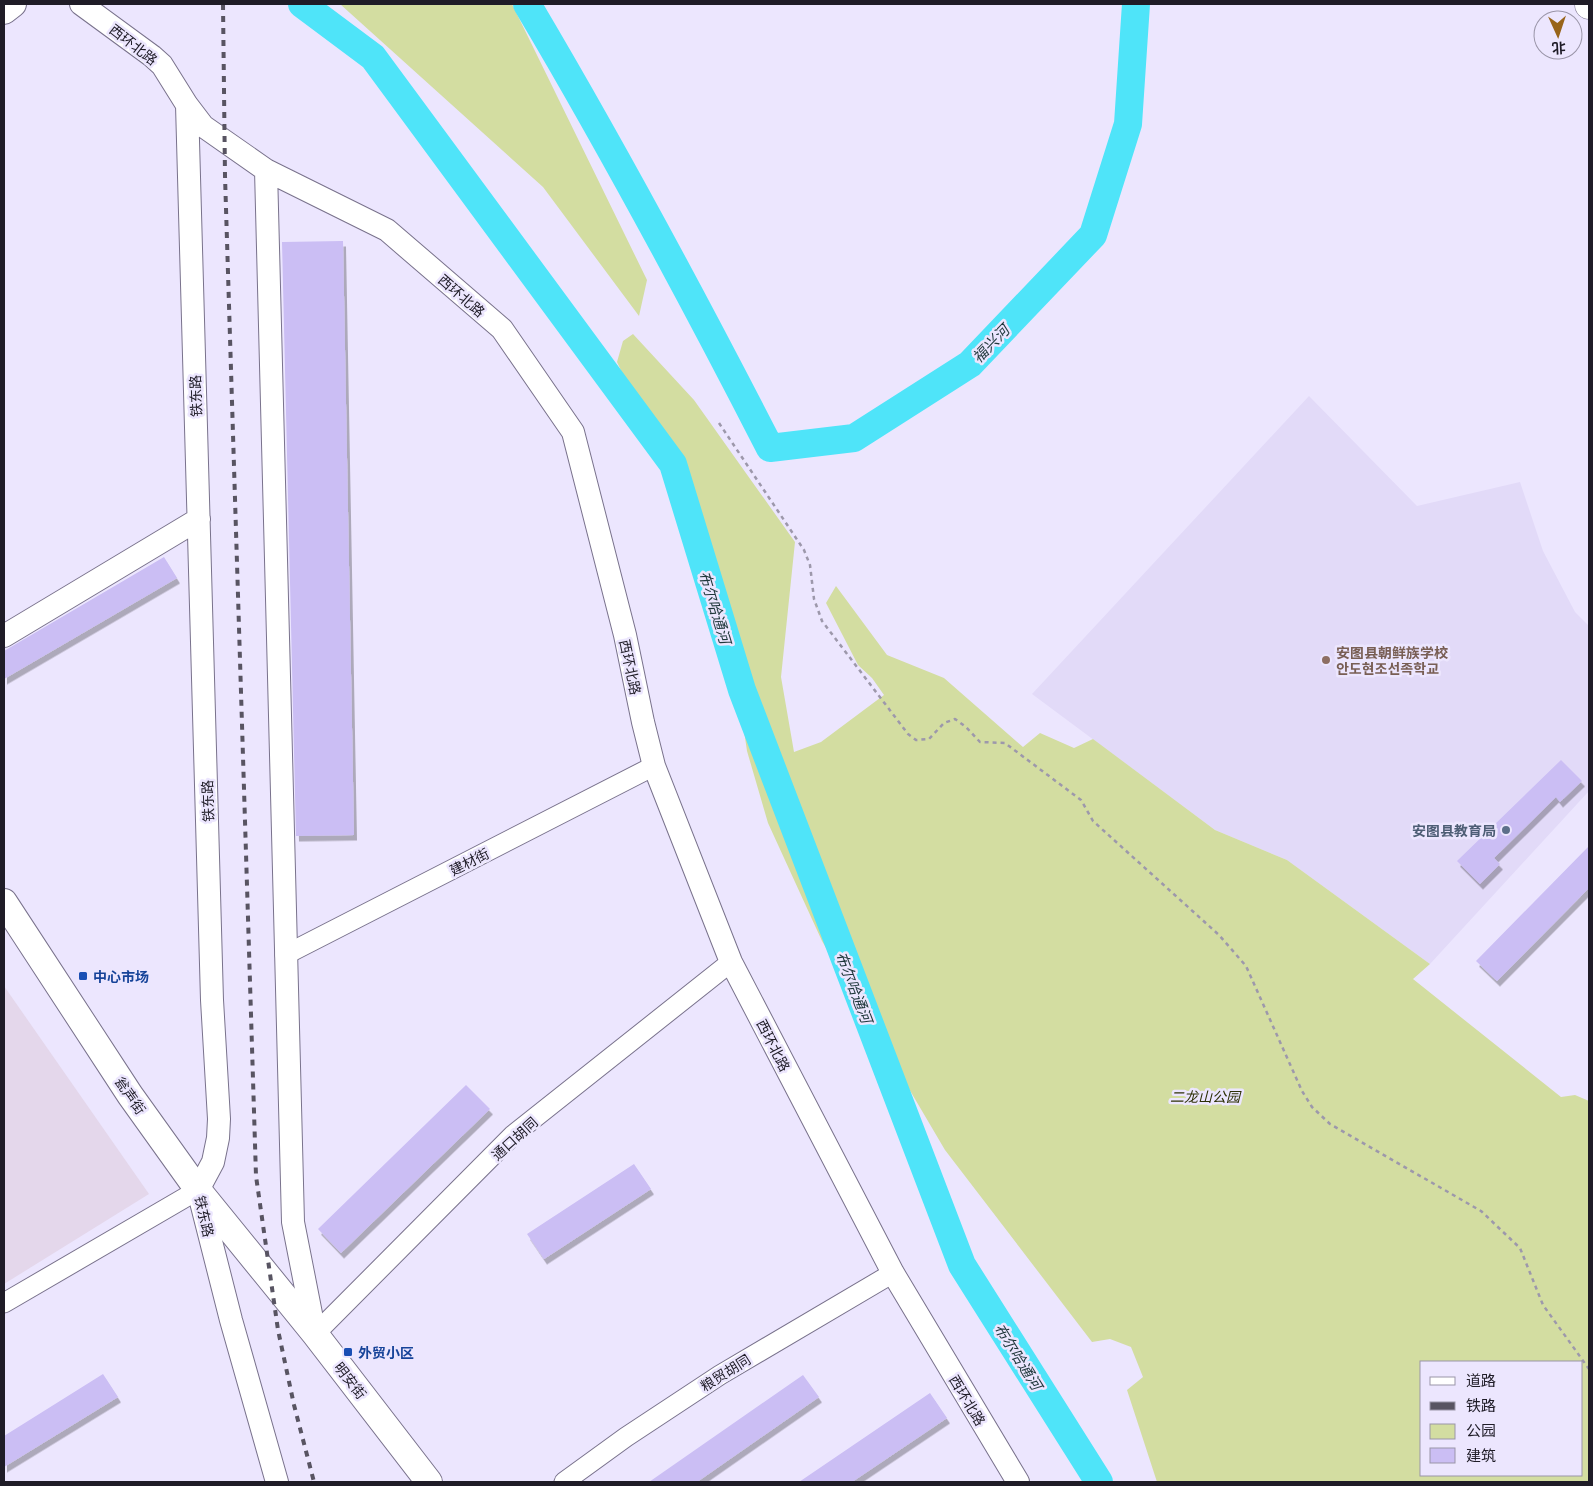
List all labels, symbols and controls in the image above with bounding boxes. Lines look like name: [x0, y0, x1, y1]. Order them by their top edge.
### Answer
north arrow: [1533, 10, 1583, 60]
street label: 西环北路: [106, 19, 162, 69]
text: 北: [1551, 39, 1566, 59]
street label: 西环北路: [434, 269, 490, 321]
water label: 福兴河: [966, 317, 1016, 367]
street label: 铁东路: [184, 375, 206, 417]
water label: 布尔哈通河: [694, 568, 739, 649]
street label: 西环北路: [615, 638, 647, 696]
place label: 安图县朝鲜族学校 안도현조선족학교: [1336, 642, 1448, 678]
marker: 安图县朝鲜族学校 안도현조선족학교: [1320, 654, 1332, 666]
street label: 铁东路: [196, 780, 218, 822]
place label: 安图县教育局: [1412, 820, 1496, 840]
marker: 安图县教育局: [1500, 824, 1512, 836]
street label: 建材街: [446, 843, 492, 879]
water label: 布尔哈通河: [831, 948, 880, 1029]
place label: 中心市场: [93, 966, 149, 986]
marker: 中心市场: [77, 970, 89, 982]
street label: 西环北路: [752, 1016, 796, 1074]
street label: 瓮声街: [111, 1072, 151, 1118]
park label: 二龙山公园: [1170, 1086, 1242, 1106]
street label: 通口胡同: [487, 1112, 541, 1164]
street label: 铁东路: [191, 1193, 219, 1239]
water label: 布尔哈通河: [989, 1318, 1050, 1396]
place label: 外贸小区: [358, 1342, 414, 1362]
marker: 外贸小区: [342, 1346, 354, 1358]
street label: 粮贸胡同: [696, 1349, 754, 1395]
street label: 明安街: [330, 1357, 372, 1403]
legend: [1420, 1361, 1583, 1476]
text: 道路: [1466, 1368, 1496, 1391]
street label: 西环北路: [945, 1371, 991, 1429]
text: 铁路: [1466, 1393, 1496, 1416]
text: 公园: [1466, 1418, 1496, 1441]
text: 建筑: [1466, 1443, 1496, 1466]

